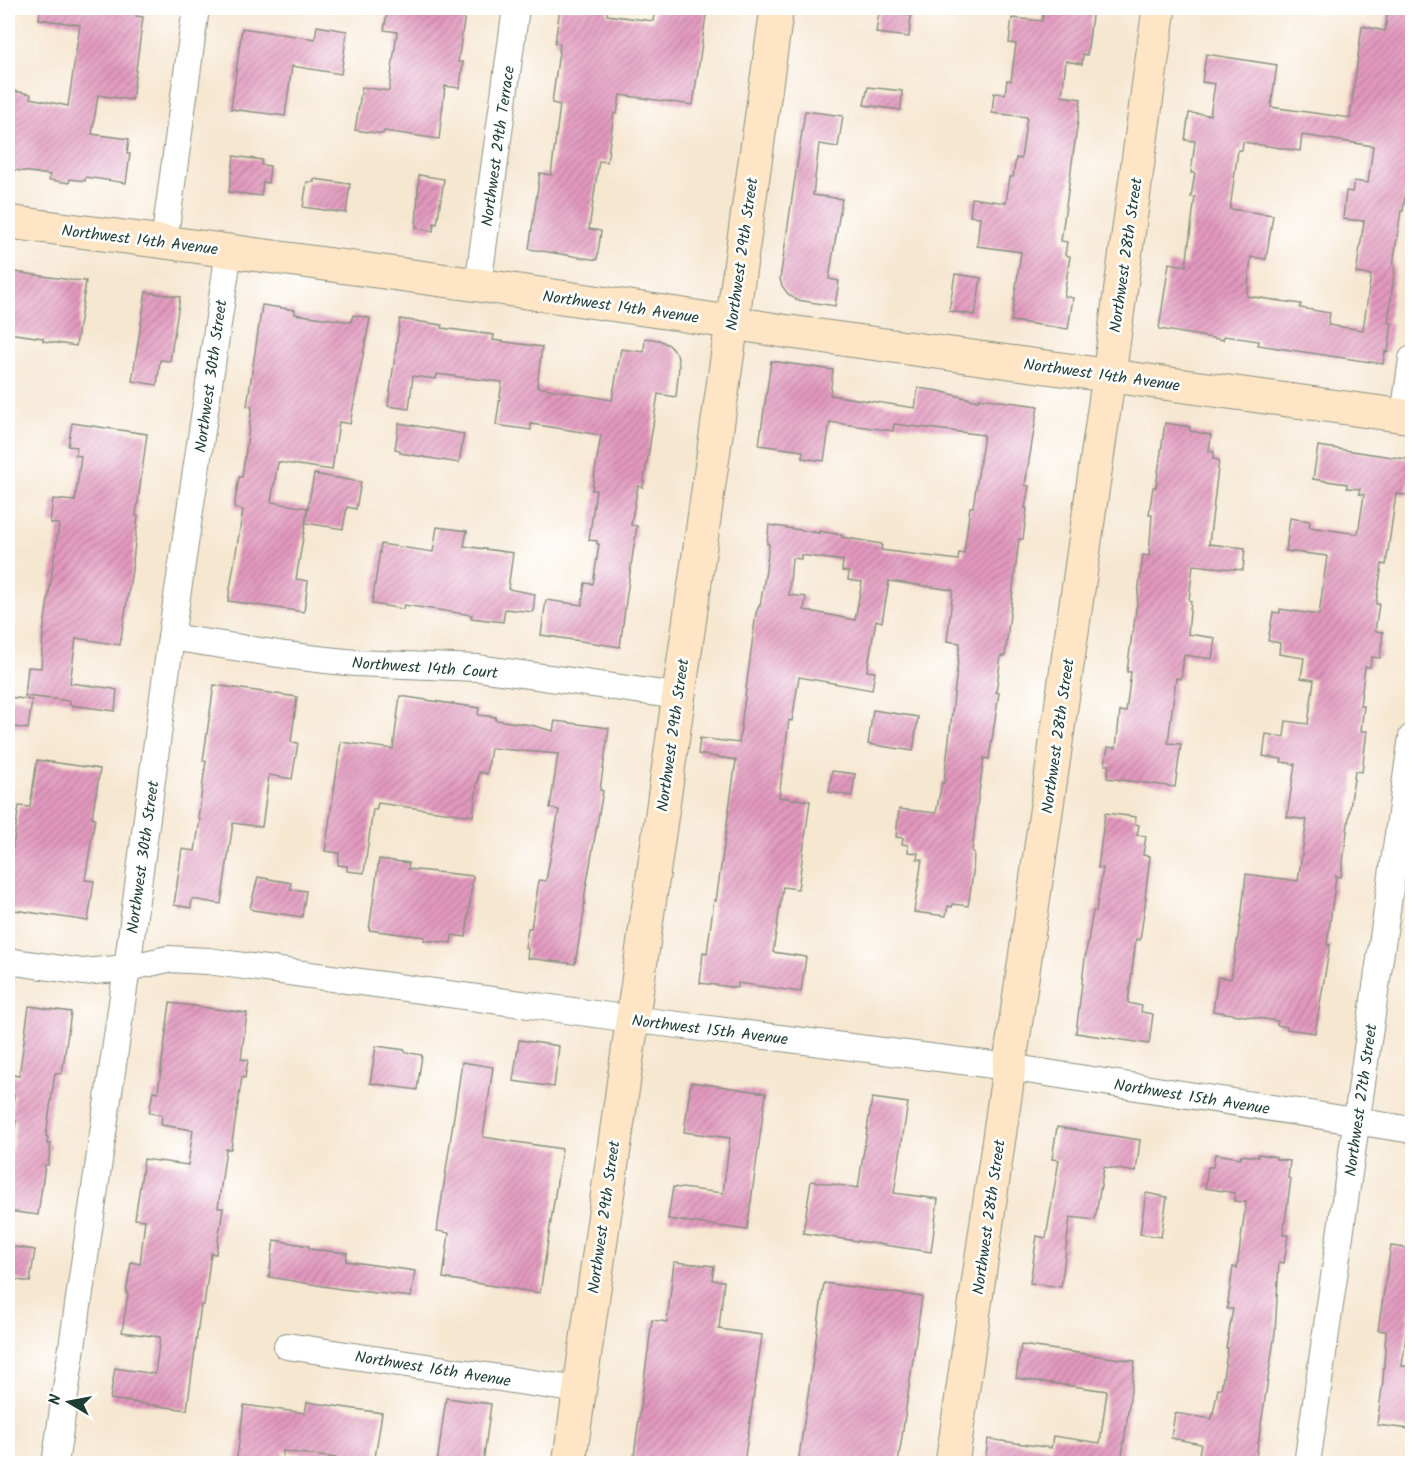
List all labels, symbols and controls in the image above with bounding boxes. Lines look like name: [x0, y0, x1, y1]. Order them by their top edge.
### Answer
street label: Northwest 29th Terrace: [475, 64, 522, 228]
street label: Northwest 29th Street: [719, 175, 766, 332]
street label: Northwest 28th Street: [1103, 175, 1150, 334]
street label: Northwest 14th Avenue: [60, 218, 220, 263]
street label: Northwest 14th Avenue: [541, 284, 701, 331]
street label: Northwest 30th Street: [188, 297, 235, 454]
street label: Northwest 14th Avenue: [1022, 352, 1182, 399]
street label: Northwest 14th Court: [351, 651, 500, 686]
street label: Northwest 29th Street: [650, 656, 697, 813]
street label: Northwest 28th Street: [1035, 656, 1082, 815]
street label: Northwest 30th Street: [120, 778, 167, 935]
street label: Northwest 15th Avenue: [630, 1008, 789, 1052]
street label: Northwest 27th Street: [1338, 1021, 1385, 1178]
street label: Northwest 15th Avenue: [1112, 1073, 1271, 1122]
street label: Northwest 28th Street: [966, 1137, 1013, 1296]
street label: Northwest 29th Street: [581, 1138, 628, 1295]
street label: Northwest 16th Avenue: [353, 1345, 513, 1394]
north arrow: [39, 1372, 99, 1432]
text: N: [43, 1393, 69, 1407]

